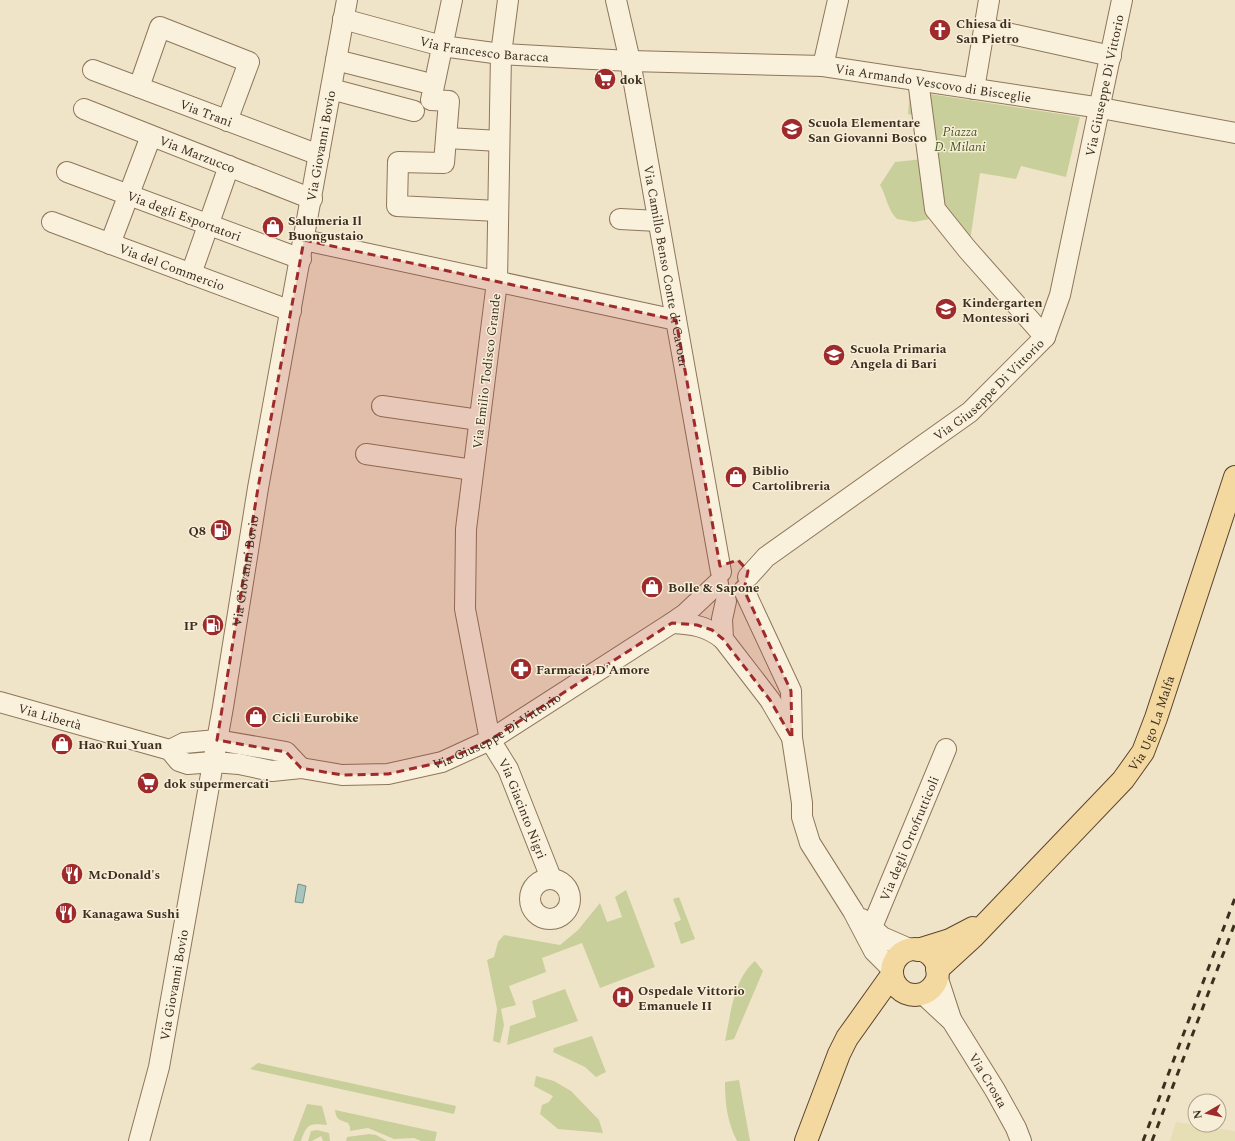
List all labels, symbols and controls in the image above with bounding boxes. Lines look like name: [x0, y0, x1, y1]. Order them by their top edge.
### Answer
street label: Via Giuseppe Di Vittorio: [1080, 13, 1130, 158]
place label: Chiesa di San Pietro: [956, 14, 1019, 49]
church icon: Chiesa di San Pietro: [927, 17, 953, 43]
street label: Via Francesco Baracca: [417, 31, 550, 68]
street label: Via Armando Vescovo di Bisceglie: [834, 59, 1033, 108]
supermarket icon: dok: [592, 66, 618, 92]
place label: dok: [620, 70, 643, 90]
street label: Via Giovanni Bovio: [301, 89, 341, 203]
street label: Via Trani: [177, 95, 235, 133]
place label: Scuola Elementare San Giovanni Bosco: [808, 113, 927, 148]
school or university icon: Scuola Elementare San Giovanni Bosco: [779, 116, 805, 142]
park label: Piazza D. Milani: [934, 122, 986, 157]
street label: Via Marzucco: [156, 131, 238, 179]
street label: Via Camillo Benso Conte di Cavour: [638, 164, 693, 369]
street label: Via degli Esportatori: [124, 186, 244, 247]
place label: Salumeria Il Buongustaio: [288, 211, 363, 246]
shop icon: Salumeria Il Buongustaio: [260, 214, 286, 240]
street label: Via del Commercio: [116, 239, 227, 296]
street label: Via Emilio Todisco Grande: [468, 292, 506, 450]
place label: Kindergarten Montessori: [962, 293, 1042, 328]
school or university icon: Kindergarten Montessori: [933, 296, 959, 322]
street label: Via Giuseppe Di Vittorio: [929, 334, 1049, 446]
place label: Scuola Primaria Angela di Bari: [850, 339, 947, 374]
school or university icon: Scuola Primaria Angela di Bari: [821, 342, 847, 368]
place label: Biblio Cartolibreria: [752, 461, 830, 496]
shop icon: Biblio Cartolibreria: [723, 464, 749, 490]
street label: Via Giovanni Bovio: [227, 514, 264, 628]
fuel station icon: Q8: [208, 517, 234, 543]
place label: Q8: [188, 521, 206, 541]
shop icon: Bolle & Sapone: [639, 574, 665, 600]
place label: Bolle & Sapone: [668, 578, 760, 598]
fuel station icon: IP: [200, 612, 226, 638]
place label: IP: [184, 616, 198, 636]
pharmacy icon: Farmacia D'Amore: [508, 656, 534, 682]
place label: Farmacia D'Amore: [536, 660, 650, 680]
street label: Via Ugo La Malfa: [1123, 673, 1180, 776]
street label: Via Giuseppe Di Vittorio: [431, 688, 565, 775]
street label: Via Libertà: [16, 699, 85, 736]
shop icon: Cicli Eurobike: [243, 704, 269, 730]
place label: Cicli Eurobike: [272, 708, 359, 728]
shop icon: Hao Rui Yuan: [49, 731, 75, 757]
place label: Hao Rui Yuan: [78, 735, 162, 755]
street label: Via Giacinto Nigri: [493, 754, 551, 862]
supermarket icon: dok supermercati: [135, 770, 161, 796]
street label: Via degli Ortofrutticoli: [875, 773, 945, 904]
place label: dok supermercati: [164, 774, 269, 794]
restaurant icon: McDonald's: [59, 861, 85, 887]
place label: McDonald's: [88, 865, 160, 885]
restaurant icon: Kanagawa Sushi: [53, 900, 79, 926]
place label: Kanagawa Sushi: [82, 904, 179, 924]
street label: Via Giovanni Bovio: [155, 928, 194, 1042]
place label: Ospedale Vittorio Emanuele II: [638, 981, 745, 1016]
hospital icon: Ospedale Vittorio Emanuele II: [610, 984, 636, 1010]
street label: Via Crosta: [963, 1049, 1012, 1112]
north arrow: [1187, 1093, 1227, 1133]
text: N: [1189, 1109, 1207, 1120]

